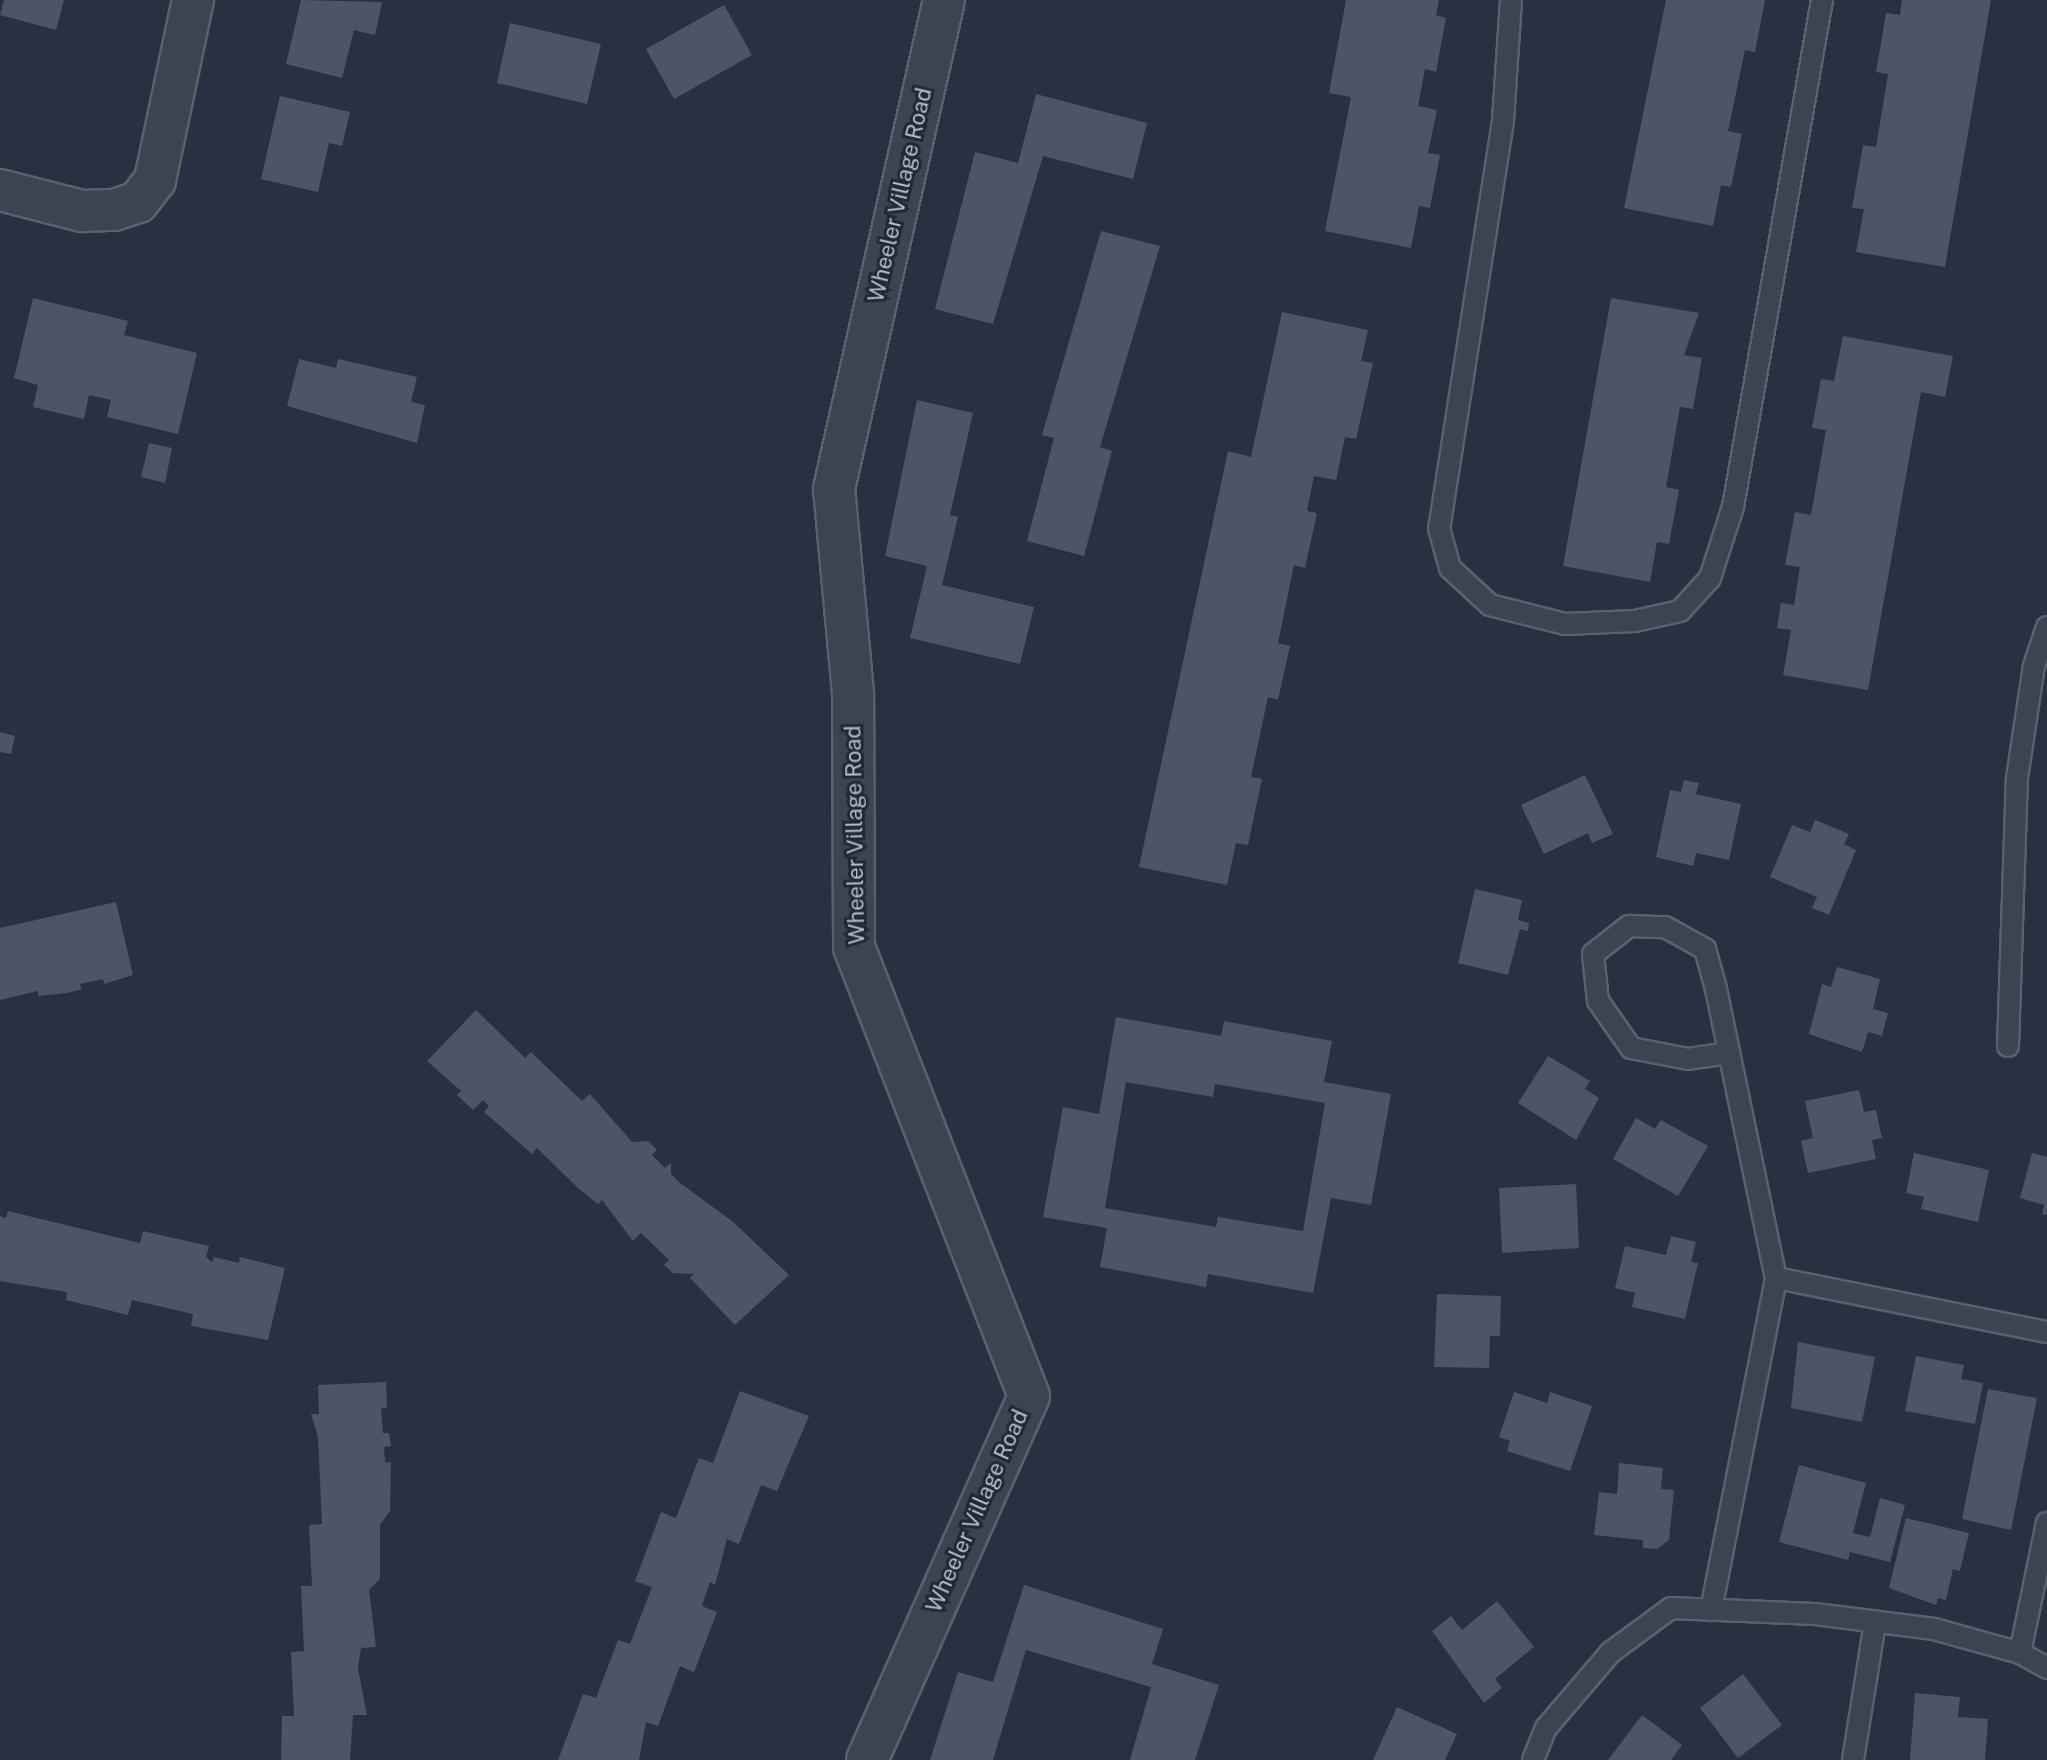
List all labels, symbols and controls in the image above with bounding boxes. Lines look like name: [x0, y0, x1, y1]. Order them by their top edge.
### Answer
street label: Wheeler Village Road: [862, 85, 938, 305]
street label: Wheeler Village Road: [840, 725, 870, 945]
street label: Wheeler Village Road: [920, 1405, 1034, 1617]

